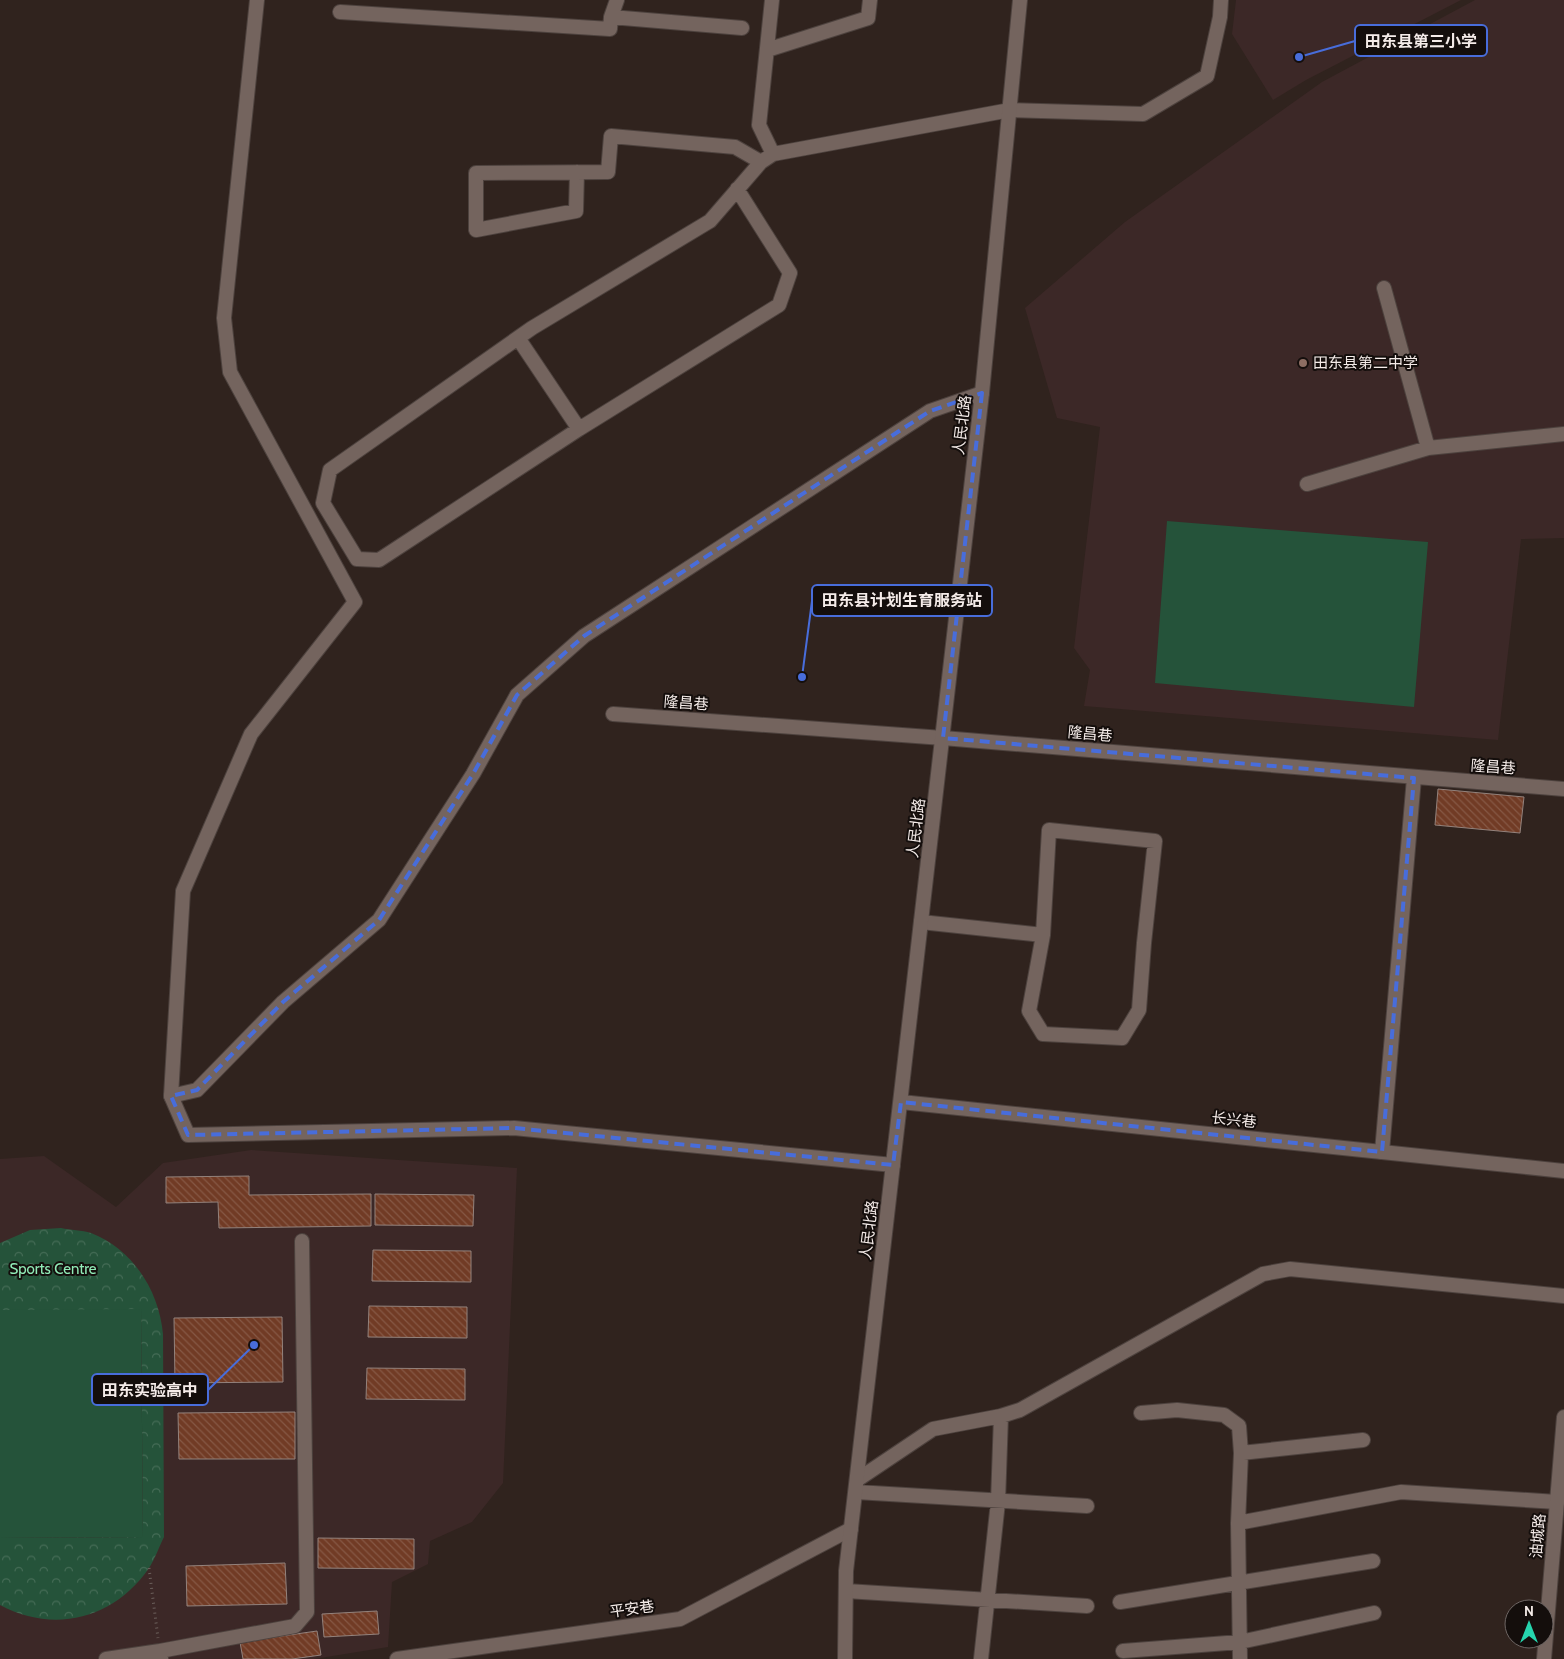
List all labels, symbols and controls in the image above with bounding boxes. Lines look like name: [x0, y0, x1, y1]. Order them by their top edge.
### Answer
callout: 田东县第三小学: [1355, 25, 1487, 56]
text: 田东县第三小学: [1365, 32, 1477, 51]
place label: 田东县第二中学: [1313, 354, 1418, 372]
marker: 田东县第二中学: [1297, 357, 1309, 369]
street label: 人民北路: [949, 394, 975, 456]
callout: 田东县计划生育服务站: [812, 585, 992, 616]
text: 田东县计划生育服务站: [822, 591, 982, 610]
street label: 隆昌巷: [663, 692, 709, 714]
street label: 隆昌巷: [1067, 723, 1113, 745]
street label: 隆昌巷: [1470, 756, 1516, 778]
street label: 人民北路: [903, 797, 929, 859]
street label: 长兴巷: [1211, 1109, 1257, 1131]
street label: 人民北路: [856, 1199, 882, 1261]
park label: Sports Centre: [10, 1260, 97, 1278]
callout: 田东实验高中: [92, 1374, 208, 1405]
text: 田东实验高中: [102, 1381, 198, 1400]
street label: 油城路: [1527, 1513, 1549, 1559]
street label: 平安巷: [608, 1597, 656, 1621]
north arrow: [1504, 1599, 1554, 1649]
text: N: [1524, 1602, 1534, 1620]

